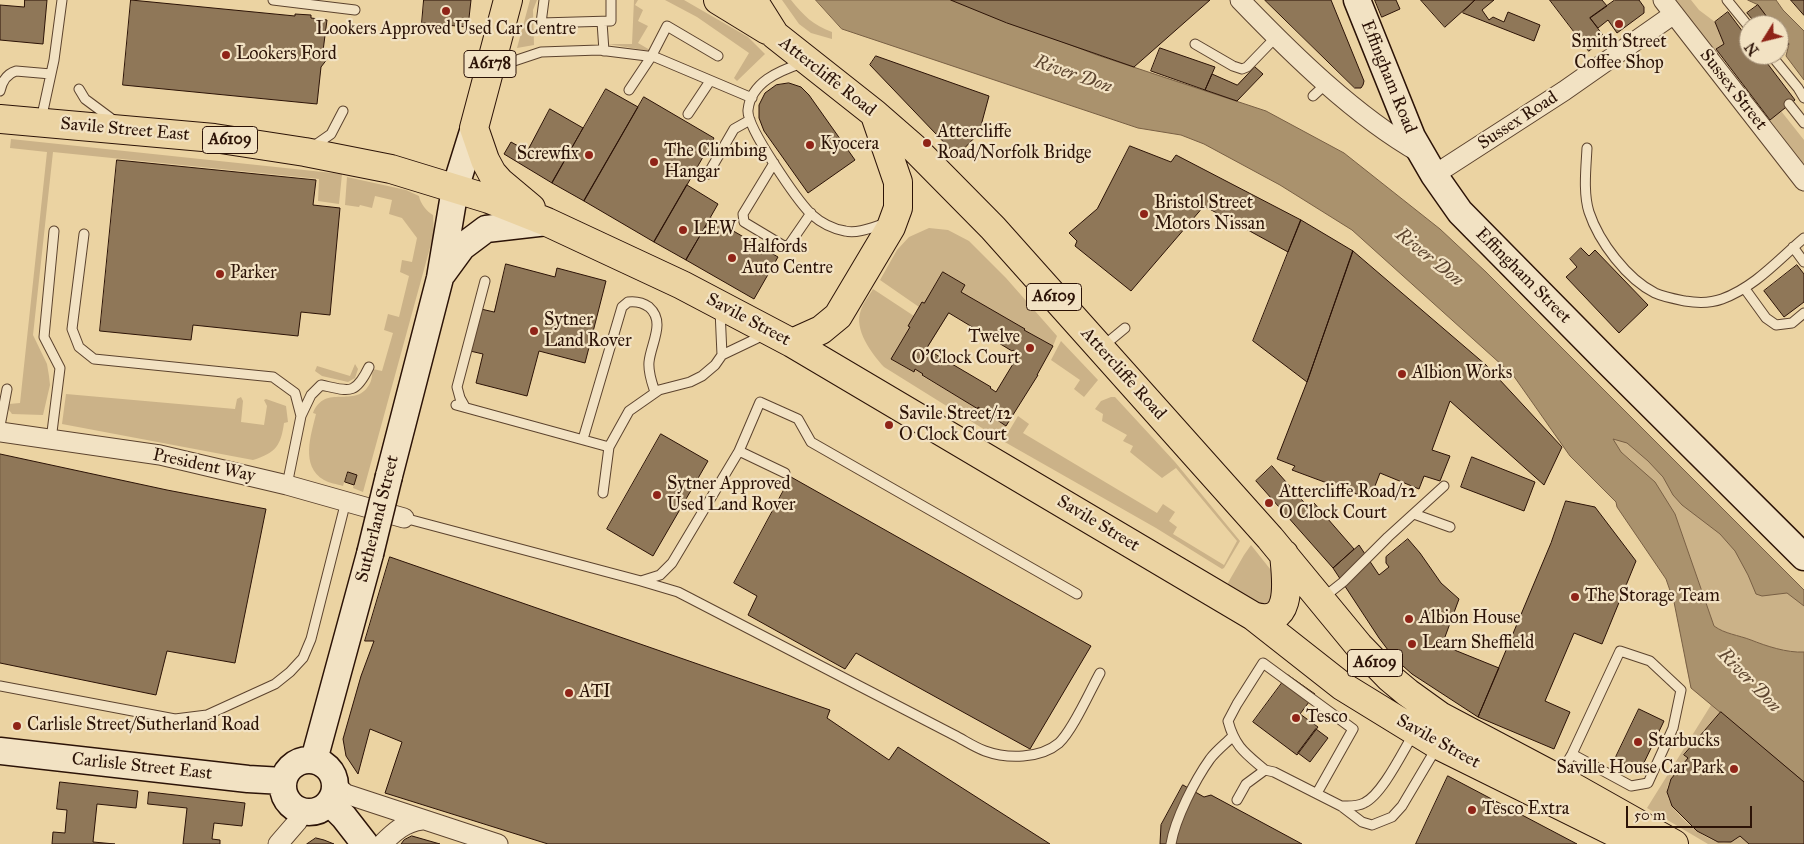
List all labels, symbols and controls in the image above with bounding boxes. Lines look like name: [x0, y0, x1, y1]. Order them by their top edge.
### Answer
marker: Lookers Approved Used Car Centre: [440, 5, 452, 17]
north arrow: [1739, 15, 1789, 65]
street label: Effingham Road: [1355, 17, 1421, 137]
marker: Smith Street Coffee Shop: [1613, 18, 1625, 30]
place label: Lookers Approved Used Car Centre: [316, 19, 576, 41]
place label: Smith Street Coffee Shop: [1571, 32, 1667, 74]
street label: Attercliffe Road: [774, 33, 880, 121]
text: N: [1742, 39, 1763, 58]
place label: Lookers Ford: [236, 44, 337, 66]
street label: Sussex Street: [1695, 45, 1771, 135]
marker: Lookers Ford: [220, 49, 232, 61]
road number: A6178: [464, 51, 516, 78]
water label: River Don: [1031, 51, 1115, 99]
street label: Sussex Road: [1474, 87, 1562, 155]
street label: Savile Street East: [59, 114, 191, 146]
place label: Attercliffe Road/Norfolk Bridge: [937, 122, 1092, 164]
road number: A6109: [202, 126, 258, 154]
place label: Kyocera: [820, 134, 879, 156]
marker: Attercliffe Road/Norfolk Bridge: [921, 137, 933, 149]
marker: Kyocera: [804, 139, 816, 151]
place label: The Climbing Hangar: [664, 141, 767, 183]
place label: Screwfix: [517, 144, 579, 166]
marker: Screwfix: [583, 149, 595, 161]
marker: The Climbing Hangar: [648, 156, 660, 168]
place label: Bristol Street Motors Nissan: [1154, 193, 1265, 235]
marker: Bristol Street Motors Nissan: [1138, 208, 1150, 220]
place label: LEW: [693, 219, 736, 241]
marker: LEW: [677, 224, 689, 236]
water label: River Don: [1390, 224, 1468, 292]
street label: Effingham Street: [1471, 224, 1575, 328]
place label: Halfords Auto Centre: [742, 237, 833, 280]
marker: Halfords Auto Centre: [726, 252, 738, 264]
place label: Parker: [230, 263, 277, 285]
marker: Parker: [214, 268, 226, 280]
road number: A6109: [1026, 284, 1082, 310]
street label: Savile Street: [702, 289, 794, 351]
place label: Sytner Land Rover: [544, 310, 632, 352]
street label: Attercliffe Road: [1076, 323, 1170, 425]
marker: Sytner Land Rover: [528, 325, 540, 337]
place label: Twelve O'Clock Court: [912, 327, 1020, 369]
marker: Twelve O'Clock Court: [1024, 342, 1036, 354]
place label: Albion Works: [1412, 363, 1512, 385]
marker: Albion Works: [1396, 368, 1408, 380]
place label: Savile Street/12 O Clock Court: [899, 404, 1012, 446]
marker: Savile Street/12 O Clock Court: [883, 419, 895, 431]
street label: President Way: [151, 445, 257, 487]
street label: Sutherland Street: [352, 453, 404, 585]
place label: Sytner Approved Used Land Rover: [667, 474, 796, 516]
place label: Attercliffe Road/12 O Clock Court: [1279, 482, 1417, 524]
marker: Sytner Approved Used Land Rover: [651, 489, 663, 501]
street label: Savile Street: [1053, 491, 1143, 557]
marker: Attercliffe Road/12 O Clock Court: [1263, 497, 1275, 509]
place label: The Storage Team: [1585, 586, 1720, 608]
marker: The Storage Team: [1569, 591, 1581, 603]
place label: Albion House: [1419, 608, 1521, 630]
marker: Albion House: [1403, 613, 1415, 625]
place label: Learn Sheffield: [1422, 633, 1534, 655]
marker: Learn Sheffield: [1406, 638, 1418, 650]
water label: River Don: [1713, 644, 1785, 718]
road number: A6109: [1348, 650, 1402, 676]
place label: ATI: [579, 682, 611, 704]
marker: ATI: [563, 687, 575, 699]
place label: Tesco: [1306, 707, 1348, 729]
street label: Savile Street: [1392, 710, 1484, 774]
marker: Tesco: [1290, 712, 1302, 724]
place label: Carlisle Street/Sutherland Road: [27, 715, 260, 737]
marker: Carlisle Street/Sutherland Road: [11, 720, 23, 732]
place label: Starbucks: [1648, 731, 1720, 753]
marker: Starbucks: [1632, 736, 1644, 748]
street label: Carlisle Street East: [71, 749, 213, 785]
place label: Saville House Car Park: [1556, 758, 1724, 780]
marker: Saville House Car Park: [1728, 763, 1740, 775]
scale bar: [1629, 796, 1755, 828]
place label: Tesco Extra: [1482, 799, 1569, 821]
marker: Tesco Extra: [1466, 804, 1478, 816]
text: 50 m: [1634, 806, 1666, 824]

